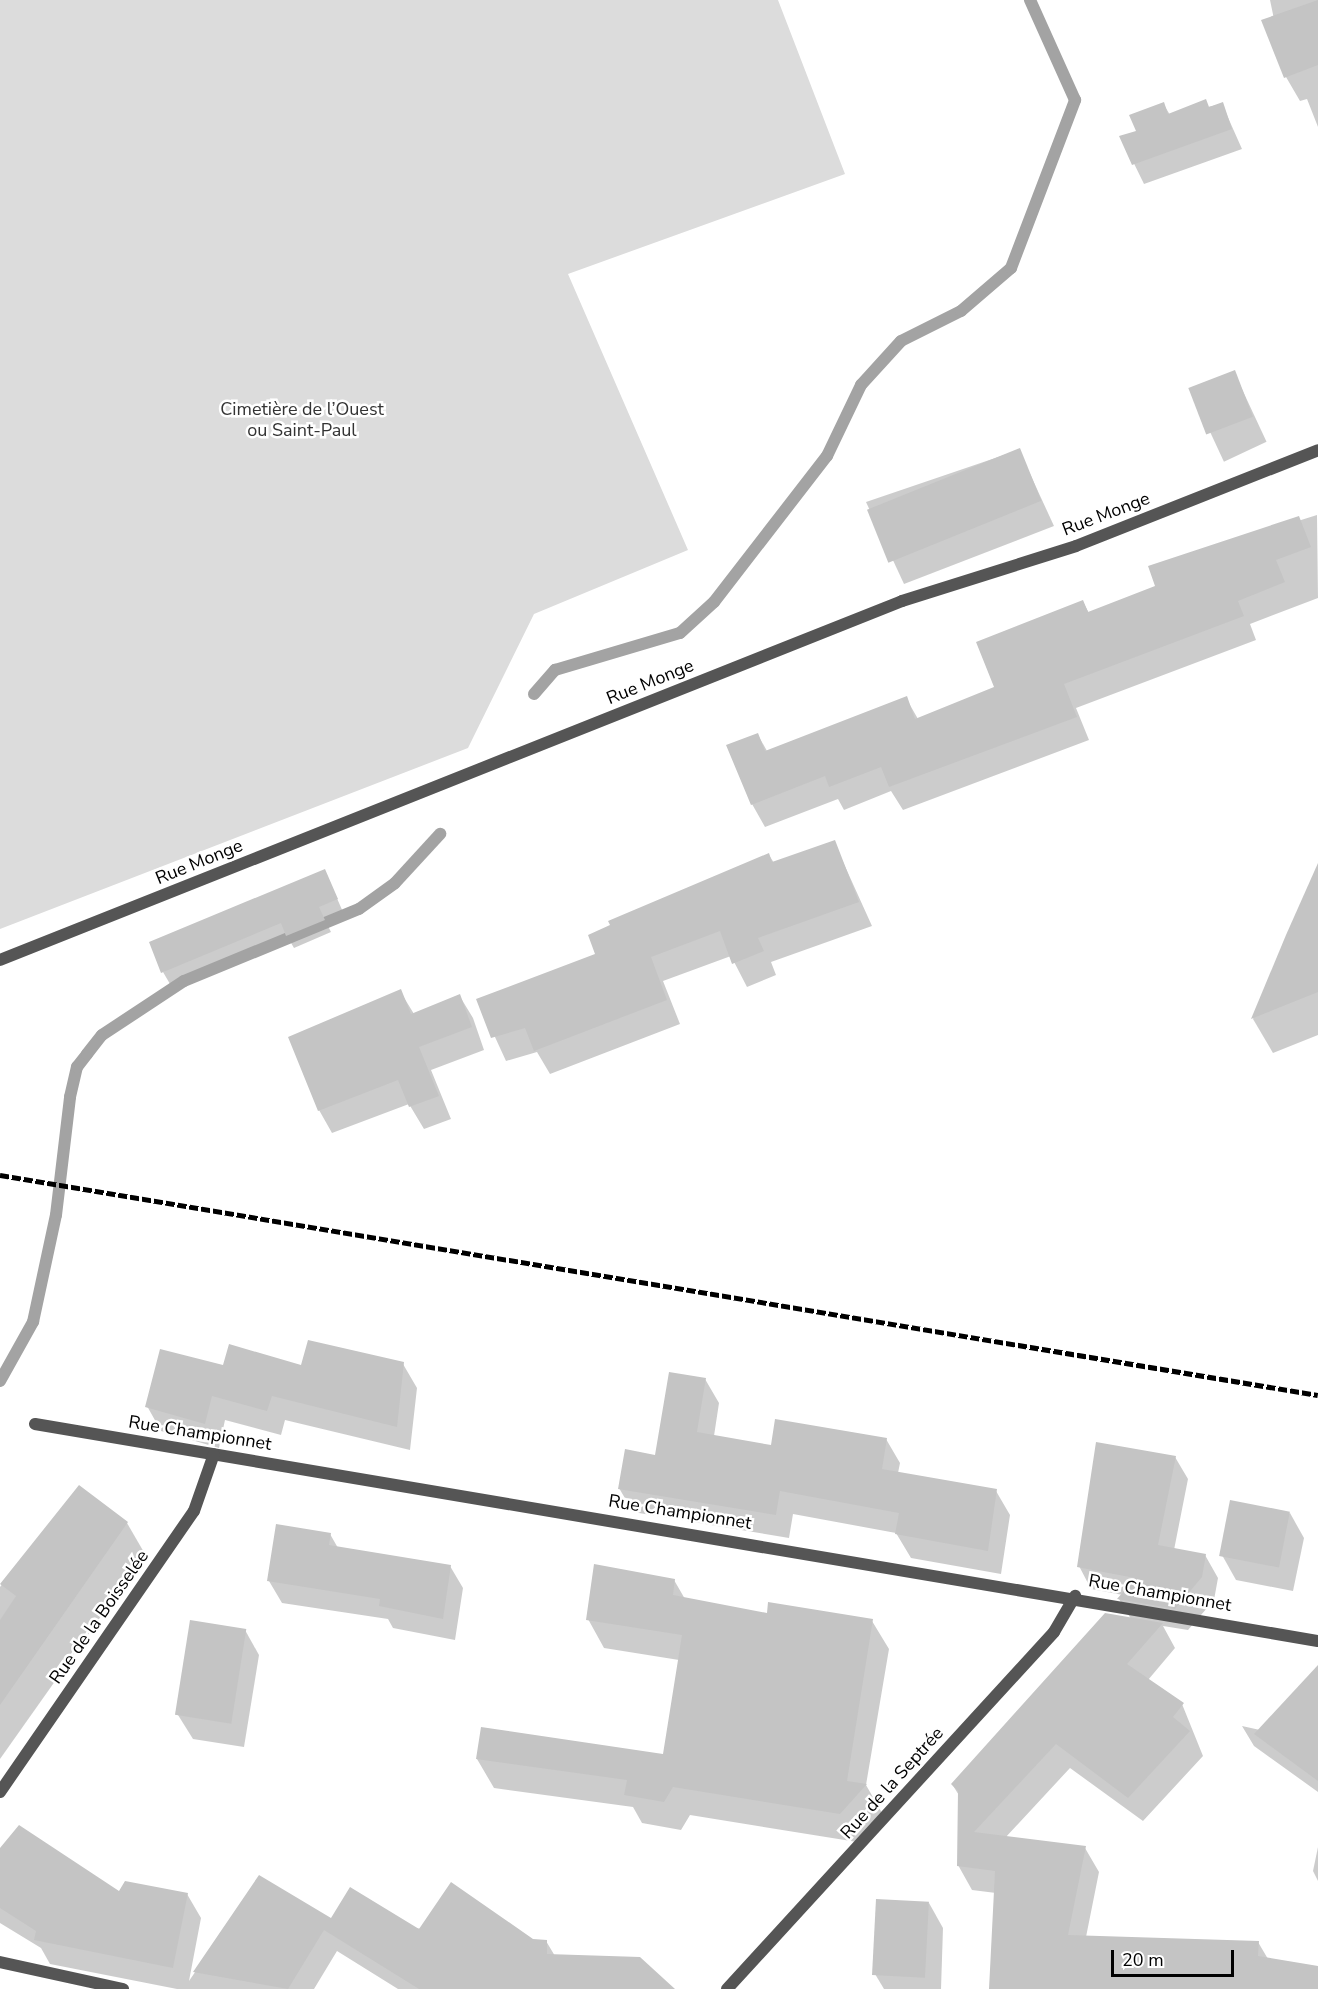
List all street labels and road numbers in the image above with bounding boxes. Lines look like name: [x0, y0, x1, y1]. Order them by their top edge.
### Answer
street label: Rue Monge: [1059, 487, 1153, 541]
street label: Rue Monge: [603, 655, 697, 709]
street label: Rue Monge: [152, 835, 246, 889]
street label: Rue Championnet: [127, 1411, 273, 1455]
street label: Rue Championnet: [607, 1490, 753, 1534]
street label: Rue de la Boisselée: [45, 1546, 153, 1688]
street label: Rue Championnet: [1087, 1570, 1233, 1616]
street label: Rue de la Septrée: [836, 1723, 948, 1843]

